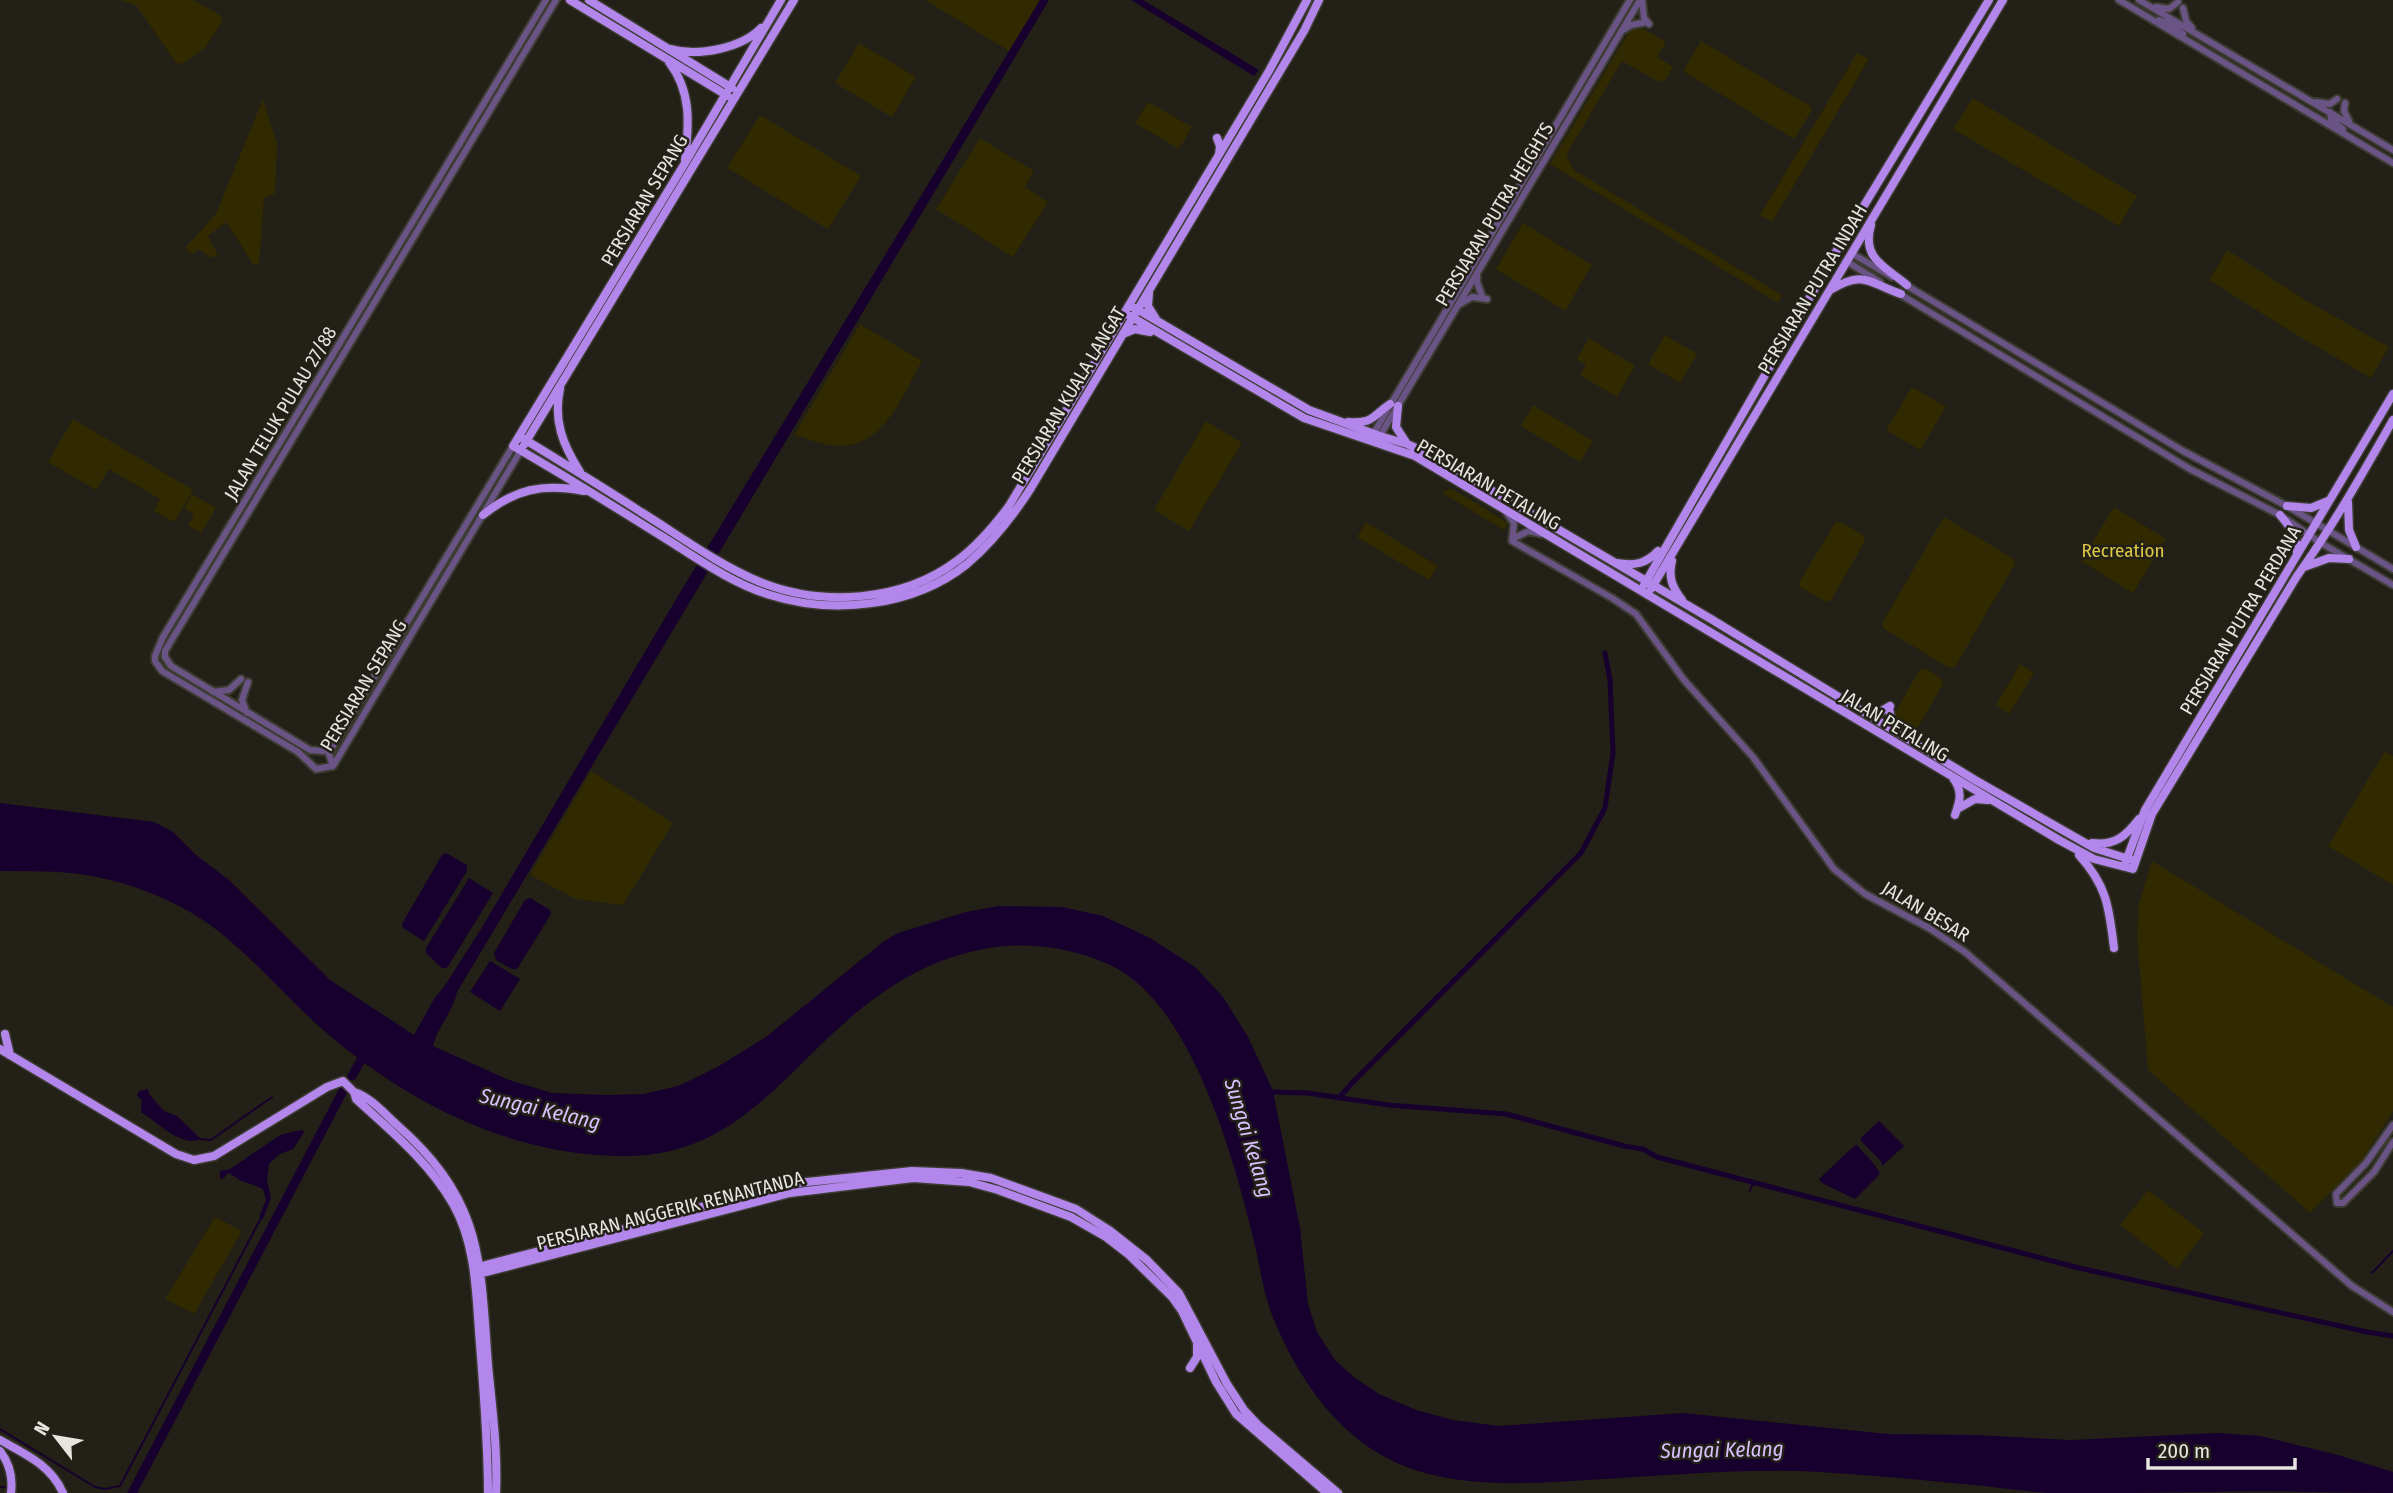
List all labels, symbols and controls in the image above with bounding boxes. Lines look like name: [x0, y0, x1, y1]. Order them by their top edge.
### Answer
street label: PERSIARAN PUTRA HEIGHTS: [1430, 118, 1558, 310]
street label: PERSIARAN SEPANG: [596, 130, 693, 270]
street label: PERSIARAN PUTRA INDAH: [1753, 200, 1872, 378]
street label: PERSIARAN KUALA LANGAT: [1006, 302, 1130, 488]
street label: JALAN TELUK PULAU 27/88: [219, 322, 341, 504]
street label: PERSIARAN PETALING: [1413, 434, 1565, 535]
street label: PERSIARAN PUTRA PERDANA: [2175, 522, 2306, 719]
park label: Recreation: [2081, 539, 2165, 562]
street label: PERSIARAN SEPANG: [315, 615, 412, 755]
street label: JALAN PETALING: [1836, 684, 1953, 767]
street label: JALAN BESAR: [1878, 876, 1974, 947]
water label: Sungai Kelang: [1218, 1074, 1279, 1201]
water label: Sungai Kelang: [476, 1082, 603, 1136]
street label: PERSIARAN ANGGERIK RENANTANDA: [534, 1166, 806, 1255]
north arrow: [21, 1402, 91, 1472]
text: N: [29, 1418, 55, 1439]
scale bar: [2148, 1426, 2295, 1470]
water label: Sungai Kelang: [1659, 1436, 1784, 1464]
text: 200 m: [2158, 1438, 2210, 1464]

